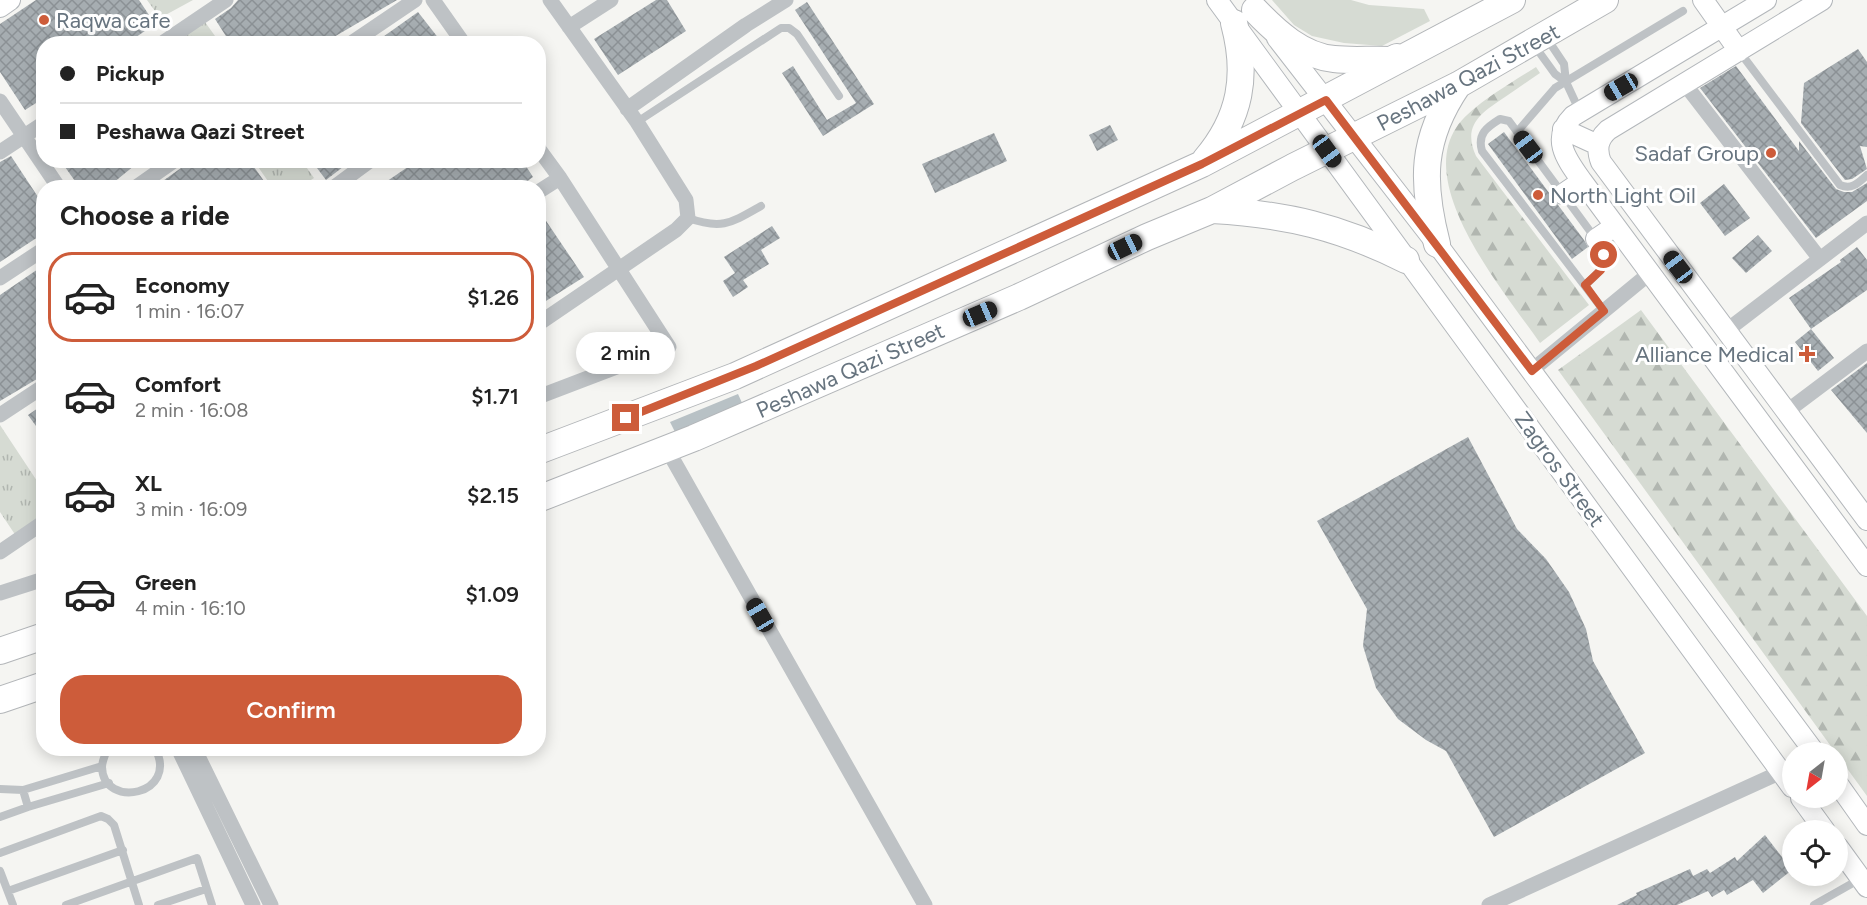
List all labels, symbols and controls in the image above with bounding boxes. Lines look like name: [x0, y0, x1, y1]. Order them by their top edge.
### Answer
place label: Raqwa cafe: [56, 7, 171, 34]
marker: Raqwa cafe: [37, 13, 51, 27]
street label: Peshawa Qazi Street: [1372, 18, 1564, 137]
text: Pickup: [96, 60, 165, 87]
car: [1601, 70, 1641, 104]
text: Peshawa Qazi Street: [96, 118, 305, 145]
car: [1510, 127, 1546, 167]
car: [1309, 131, 1345, 171]
place label: Sadaf Group: [1634, 140, 1759, 167]
marker: Sadaf Group: [1764, 146, 1778, 160]
place label: North Light Oil: [1550, 182, 1696, 209]
marker: North Light Oil: [1531, 188, 1545, 202]
text: Choose a ride: [60, 199, 229, 232]
car: [1105, 231, 1145, 263]
route start: [1590, 241, 1617, 268]
car: [1660, 247, 1696, 287]
icon: car: [63, 270, 117, 324]
text: Economy: [135, 272, 230, 299]
text: $1.26: [467, 284, 519, 311]
text: 1 min · 16:07: [135, 299, 244, 323]
car: [960, 299, 1000, 329]
street label: Peshawa Qazi Street: [752, 317, 948, 424]
callout: 2 min: [576, 331, 676, 373]
text: 2 min: [601, 341, 650, 365]
place label: Alliance Medical: [1635, 341, 1794, 368]
marker: Alliance Medical: [1798, 345, 1816, 363]
icon: car: [63, 369, 117, 423]
text: Comfort: [135, 371, 221, 398]
text: $1.71: [471, 383, 519, 410]
text: 2 min · 16:08: [135, 398, 249, 422]
route end: [612, 404, 639, 431]
street label: Zagros Street: [1509, 406, 1610, 532]
icon: car: [63, 468, 117, 522]
text: XL: [135, 470, 162, 497]
text: $2.15: [467, 482, 519, 509]
text: 3 min · 16:09: [135, 497, 247, 521]
icon: car: [63, 567, 117, 621]
text: Green: [135, 569, 197, 596]
text: $1.09: [466, 581, 519, 608]
car: [743, 595, 777, 635]
text: 4 min · 16:10: [135, 596, 246, 620]
button: Confirm: [60, 675, 522, 744]
north arrow: [1782, 742, 1848, 808]
map controls: [1782, 742, 1848, 886]
button: locate: [1782, 820, 1848, 886]

